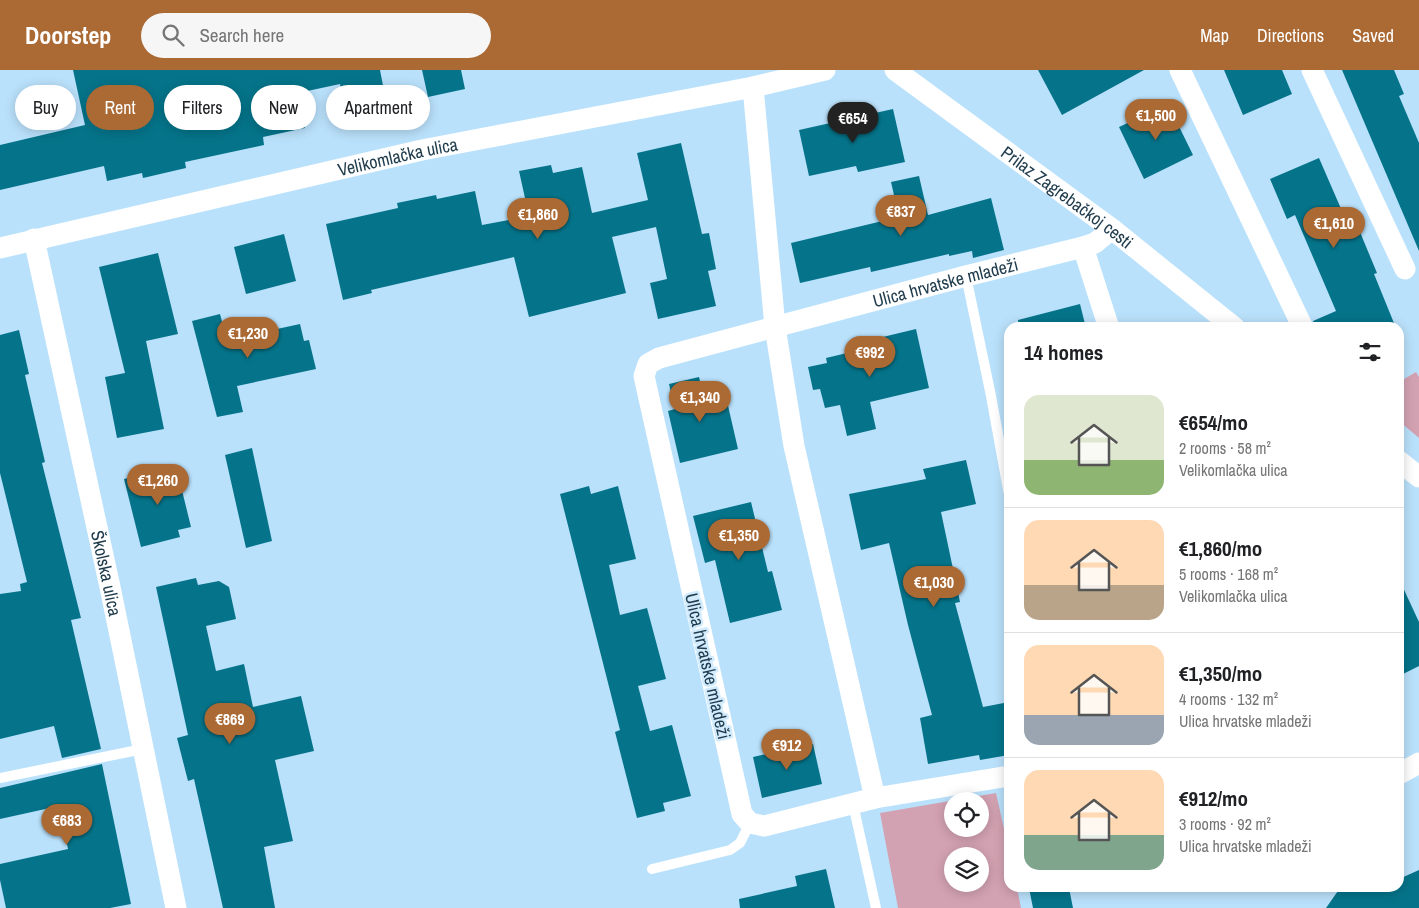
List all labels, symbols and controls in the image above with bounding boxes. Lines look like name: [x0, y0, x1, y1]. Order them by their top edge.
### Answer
search box: [141, 13, 491, 58]
text: Doorstep: [25, 19, 111, 51]
icon: search: [159, 21, 187, 49]
text: Search here: [199, 22, 284, 48]
text: Map: [1200, 23, 1229, 48]
text: Directions: [1257, 23, 1324, 48]
text: Saved: [1352, 23, 1394, 48]
chip: Buy: [15, 85, 76, 130]
chip: Rent: [86, 85, 154, 130]
chip: Filters: [164, 85, 241, 130]
chip: New: [251, 85, 316, 130]
chip: Apartment: [326, 85, 430, 130]
pin: €1,500: [1115, 98, 1197, 141]
pin: €654: [823, 102, 883, 144]
text: €1,500: [1136, 104, 1176, 126]
text: €654: [838, 107, 868, 129]
street label: Velikomlačka ulica: [335, 131, 460, 182]
street label: Prilaz Zagrebačkoj cesti: [996, 140, 1139, 254]
pin: €837: [871, 194, 931, 237]
pin: €1,860: [497, 198, 579, 240]
text: €837: [886, 200, 916, 222]
text: €1,860: [518, 203, 558, 225]
pin: €1,610: [1293, 206, 1375, 249]
text: €1,610: [1314, 212, 1354, 234]
street label: Ulica hrvatske mladeži: [870, 251, 1021, 313]
pin: €1,230: [207, 316, 289, 359]
text: €1,230: [228, 322, 268, 344]
pin: €992: [840, 336, 900, 378]
text: 14 homes: [1024, 338, 1103, 367]
icon: filters: [1356, 338, 1384, 366]
text: €992: [855, 341, 885, 363]
pin: €1,340: [659, 380, 741, 423]
text: €1,340: [680, 386, 720, 408]
text: €654/mo: [1179, 408, 1248, 437]
icon: home: [1064, 415, 1124, 475]
text: 2 rooms · 58 m²: [1179, 437, 1271, 459]
text: Velikomlačka ulica: [1179, 459, 1288, 481]
pin: €1,260: [117, 464, 199, 506]
text: €1,260: [138, 469, 178, 491]
pin: €1,350: [698, 518, 780, 561]
text: €1,350: [719, 524, 759, 546]
street label: Školska ulica: [85, 528, 128, 618]
text: €1,860/mo: [1179, 534, 1262, 563]
icon: home: [1064, 540, 1124, 600]
text: 5 rooms · 168 m²: [1179, 563, 1278, 585]
pin: €1,030: [893, 566, 975, 608]
text: €1,030: [914, 571, 954, 593]
text: Velikomlačka ulica: [1179, 585, 1288, 607]
street label: Ulica hrvatske mladeži: [679, 590, 737, 742]
text: €1,350/mo: [1179, 659, 1262, 688]
icon: home: [1064, 665, 1124, 725]
text: 4 rooms · 132 m²: [1179, 688, 1278, 710]
pin: €869: [200, 702, 260, 745]
text: €869: [215, 708, 245, 730]
text: Ulica hrvatske mladeži: [1179, 710, 1312, 732]
pin: €912: [757, 728, 817, 771]
text: €912: [772, 734, 802, 756]
text: €912/mo: [1179, 784, 1248, 813]
icon: home: [1064, 790, 1124, 850]
map controls: [944, 792, 989, 892]
button: locate: [944, 792, 989, 837]
pin: €683: [37, 804, 97, 846]
text: €683: [52, 809, 82, 831]
text: 3 rooms · 92 m²: [1179, 813, 1271, 835]
text: Ulica hrvatske mladeži: [1179, 835, 1312, 857]
button: layers: [944, 847, 989, 892]

